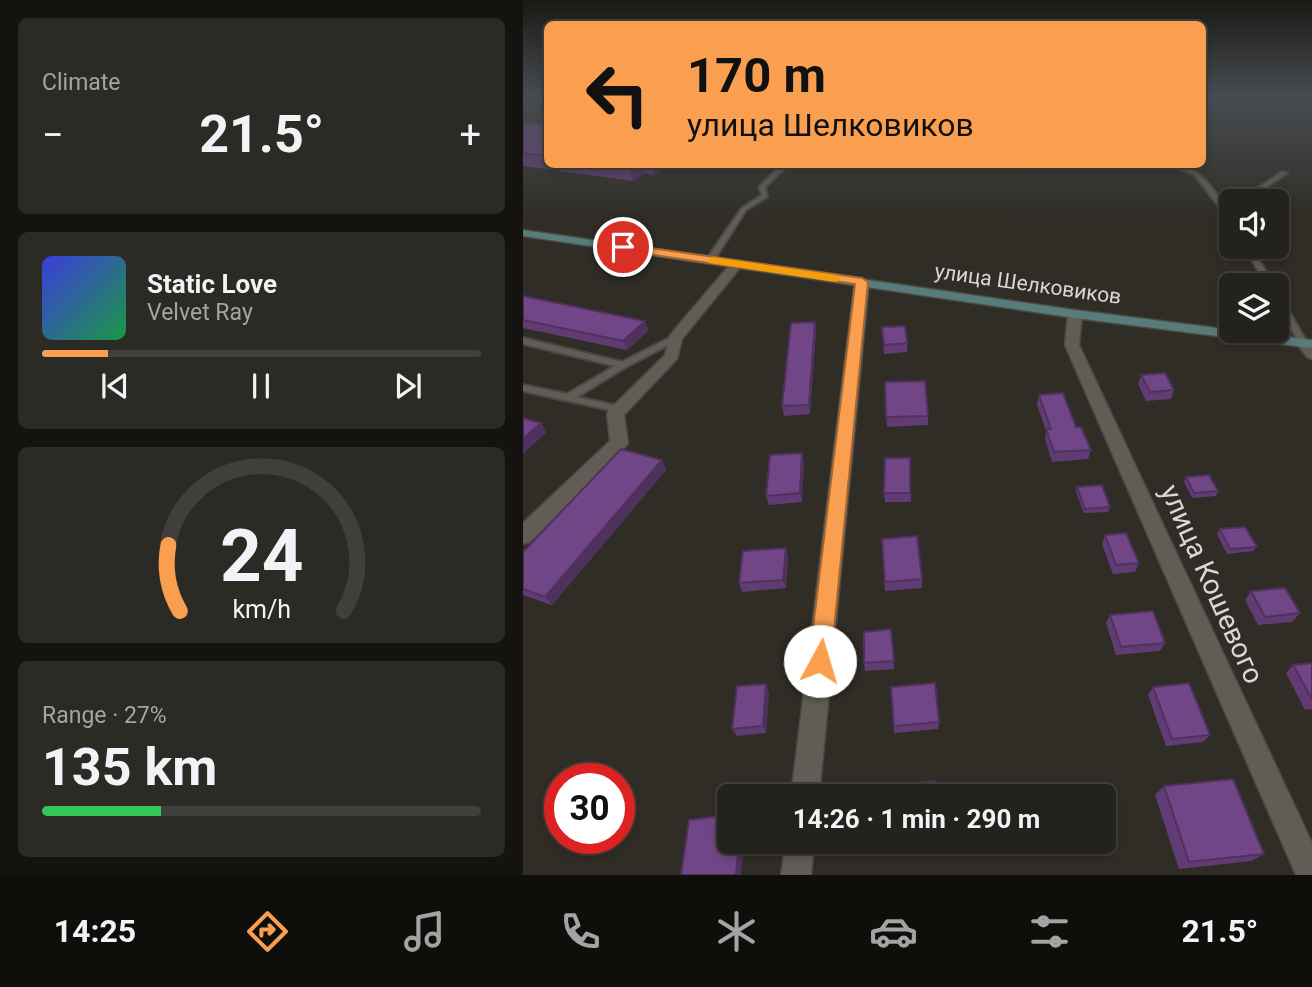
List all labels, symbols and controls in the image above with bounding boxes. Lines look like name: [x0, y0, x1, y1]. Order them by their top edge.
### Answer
text: 170 m: [687, 47, 826, 104]
icon: left: [572, 49, 663, 140]
text: Climate: [42, 69, 121, 96]
text: 21.5°: [199, 104, 324, 165]
text: улица Шелковиков: [687, 106, 974, 144]
text: −: [42, 113, 64, 157]
text: +: [459, 113, 481, 157]
map controls: [1219, 189, 1289, 343]
button: sound: [1219, 189, 1289, 259]
pin: [593, 217, 653, 277]
icon: arrive: [604, 228, 642, 266]
street label: улица Шелковиков: [933, 259, 1123, 309]
text: Static Love: [147, 269, 277, 299]
button: layers: [1219, 273, 1289, 343]
text: Velvet Ray: [147, 299, 253, 326]
icon: previous: [96, 367, 134, 405]
icon: pause: [242, 367, 280, 405]
icon: next: [389, 367, 427, 405]
street label: улица Кошевого: [1153, 479, 1271, 689]
text: 24: [220, 513, 303, 599]
text: km/h: [232, 594, 291, 623]
position arrow: [783, 624, 857, 698]
text: Range · 27%: [42, 702, 167, 729]
text: 135 km: [42, 737, 217, 798]
speed limit sign: 30: [544, 763, 635, 854]
text: 14:26 · 1 min · 290 m: [793, 804, 1040, 834]
icon: directions: [243, 907, 292, 956]
icon: music: [400, 907, 449, 956]
icon: phone: [556, 907, 605, 956]
icon: climate: [712, 907, 761, 956]
icon: car: [869, 907, 918, 956]
icon: filters: [1025, 907, 1074, 956]
text: 14:25: [54, 912, 136, 950]
text: 21.5°: [1181, 912, 1258, 950]

